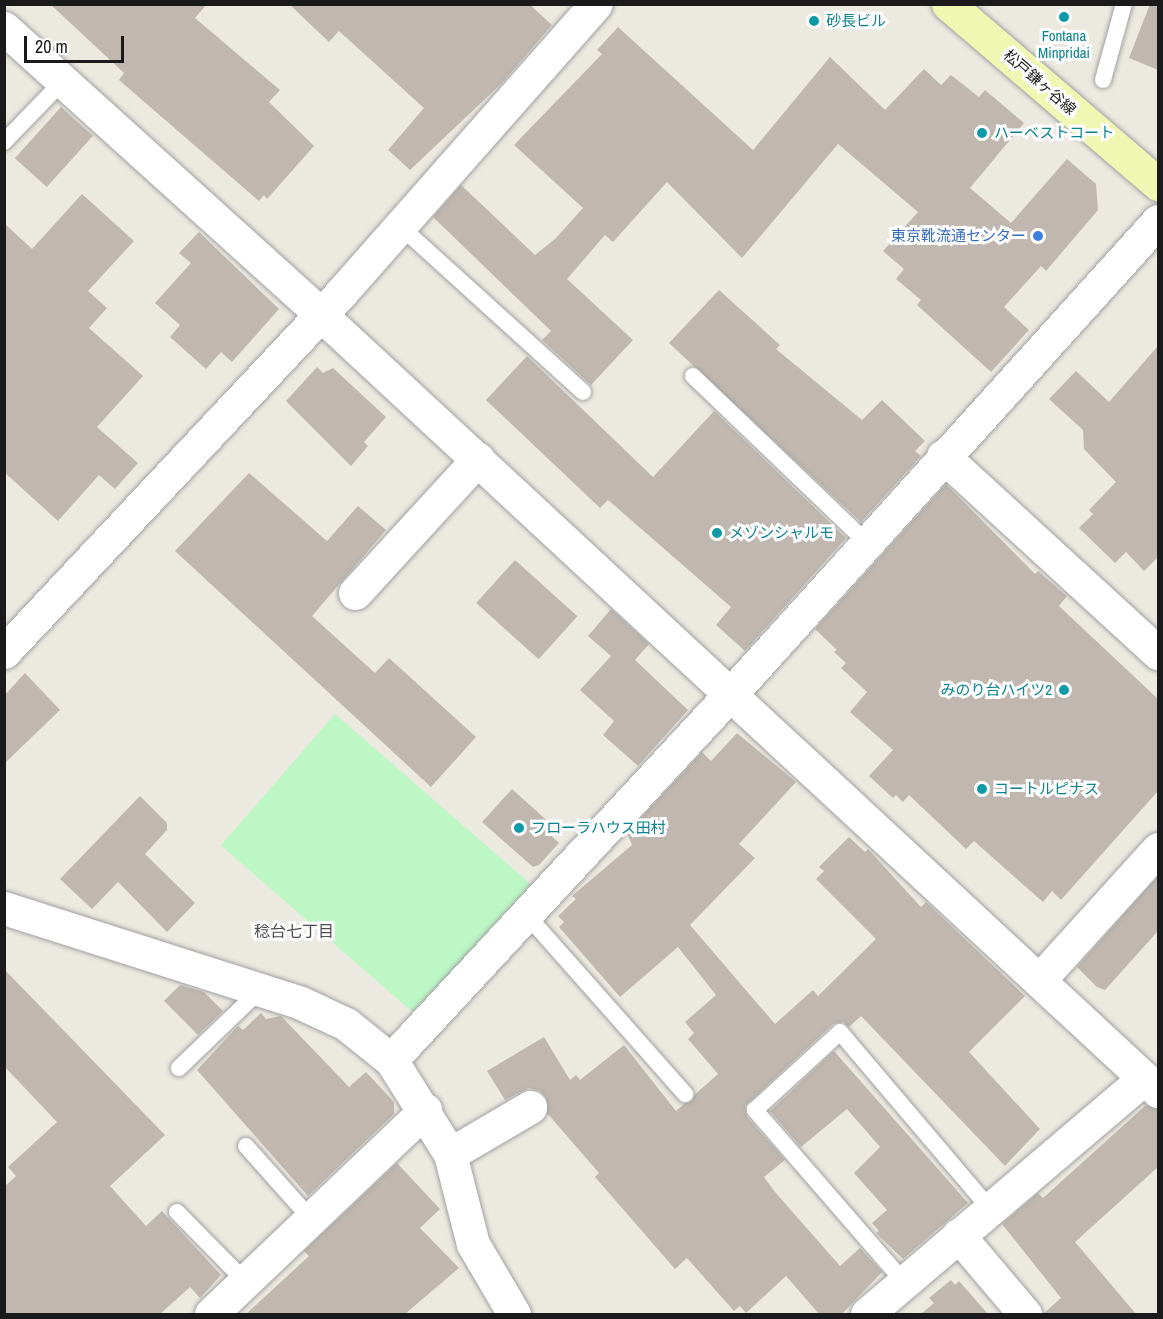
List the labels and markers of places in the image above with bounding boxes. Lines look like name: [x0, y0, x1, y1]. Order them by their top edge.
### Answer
marker: Fontana Minpridai: [1057, 10, 1071, 24]
place label: 砂長ビル: [826, 12, 886, 30]
marker: 砂長ビル: [807, 14, 821, 28]
place label: Fontana Minpridai: [1038, 26, 1090, 61]
place label: ハーベストコート: [994, 124, 1114, 142]
marker: ハーベストコート: [975, 126, 989, 140]
place label: 東京靴流通センター: [891, 227, 1026, 245]
marker: 東京靴流通センター: [1031, 229, 1045, 243]
place label: メゾンシャルモ: [729, 524, 834, 542]
marker: メゾンシャルモ: [710, 526, 724, 540]
place label: みのり台ハイツ2: [940, 681, 1052, 699]
marker: みのり台ハイツ2: [1057, 683, 1071, 697]
place label: コートルピナス: [994, 780, 1099, 798]
marker: コートルピナス: [975, 782, 989, 796]
place label: フローラハウス田村: [531, 819, 666, 837]
marker: フローラハウス田村: [512, 821, 526, 835]

